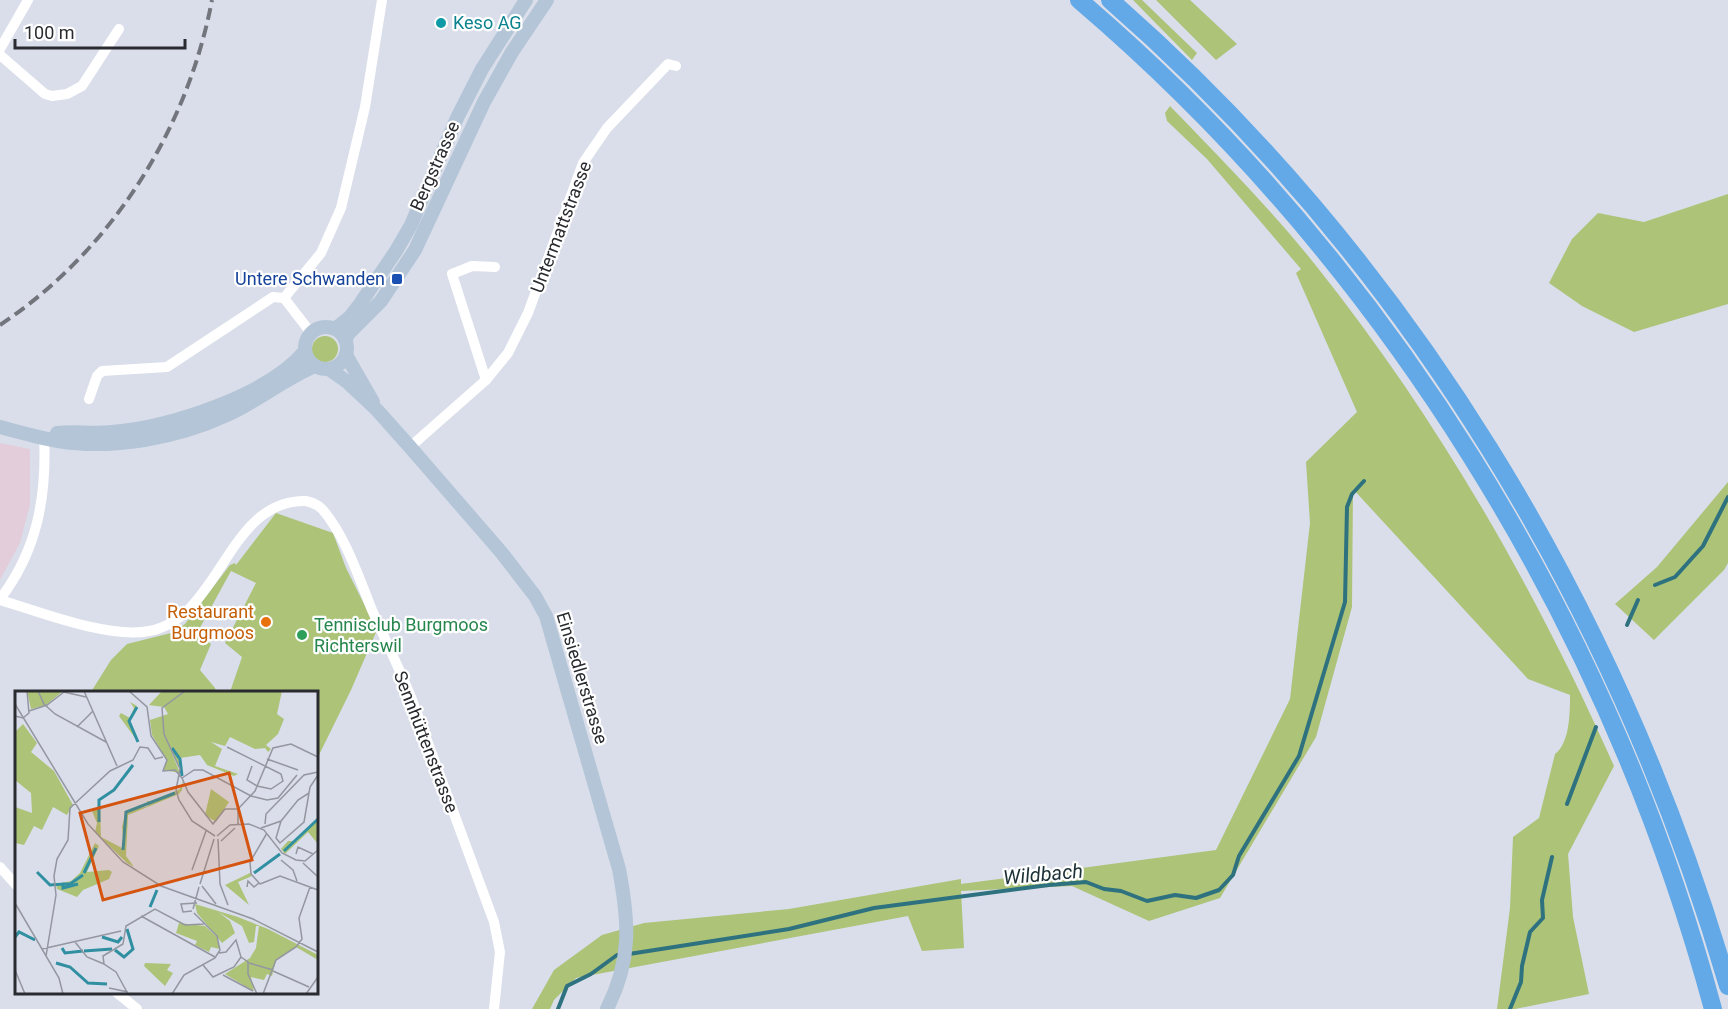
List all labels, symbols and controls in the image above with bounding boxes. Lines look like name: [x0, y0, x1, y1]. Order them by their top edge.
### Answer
scale bar: [15, 12, 184, 50]
place label: Keso AG: [453, 12, 522, 33]
marker: Keso AG: [434, 16, 448, 30]
text: 100 m: [24, 22, 75, 43]
street label: Bergstrasse: [405, 118, 464, 214]
street label: Untermattstrasse: [526, 158, 595, 296]
place label: Untere Schwanden: [235, 268, 385, 289]
marker: Untere Schwanden: [390, 272, 404, 286]
place label: Restaurant Burgmoos: [167, 601, 254, 643]
street label: Einsiedlerstrasse: [552, 609, 613, 746]
place label: Tennisclub Burgmoos Richterswil: [314, 614, 488, 656]
marker: Restaurant Burgmoos: [259, 615, 273, 629]
marker: Tennisclub Burgmoos Richterswil: [295, 628, 309, 642]
street label: Sennhüttenstrasse: [390, 668, 463, 816]
inset map: [15, 691, 318, 994]
water label: Wildbach: [1002, 859, 1084, 889]

